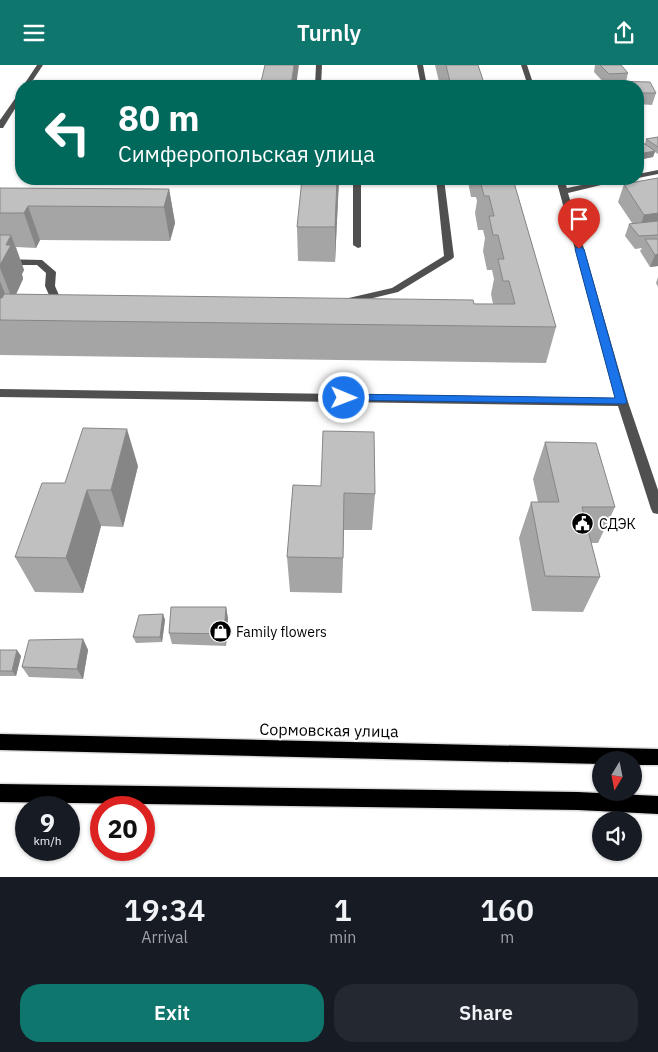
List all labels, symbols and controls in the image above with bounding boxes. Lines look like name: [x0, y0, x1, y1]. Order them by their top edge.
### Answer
text: Turnly: [297, 18, 361, 47]
icon: menu: [20, 19, 48, 47]
icon: share: [610, 19, 638, 47]
text: 80 m: [118, 95, 200, 141]
icon: left: [35, 100, 100, 165]
text: Симферопольская улица: [118, 139, 375, 168]
pin: [558, 198, 600, 249]
icon: arrive: [565, 205, 593, 233]
position arrow: [317, 371, 369, 423]
public building icon: СДЭК: [571, 512, 595, 536]
place label: СДЭК: [599, 515, 636, 533]
shop icon: Family flowers: [208, 620, 232, 644]
place label: Family flowers: [236, 623, 327, 641]
street label: Сормовская улица: [259, 719, 399, 741]
north arrow: [592, 751, 642, 801]
map controls: [592, 751, 642, 861]
speed limit sign: 20: [90, 796, 155, 861]
text: 9: [40, 806, 55, 839]
button: sound: [592, 811, 642, 861]
text: km/h: [33, 833, 62, 848]
text: 19:34: [124, 890, 205, 929]
text: 1: [334, 890, 352, 929]
text: 160: [480, 890, 534, 929]
text: Arrival: [141, 927, 188, 947]
text: min: [329, 927, 356, 947]
text: m: [500, 927, 514, 947]
button: Exit: [20, 984, 324, 1042]
button: Share: [334, 984, 638, 1042]

